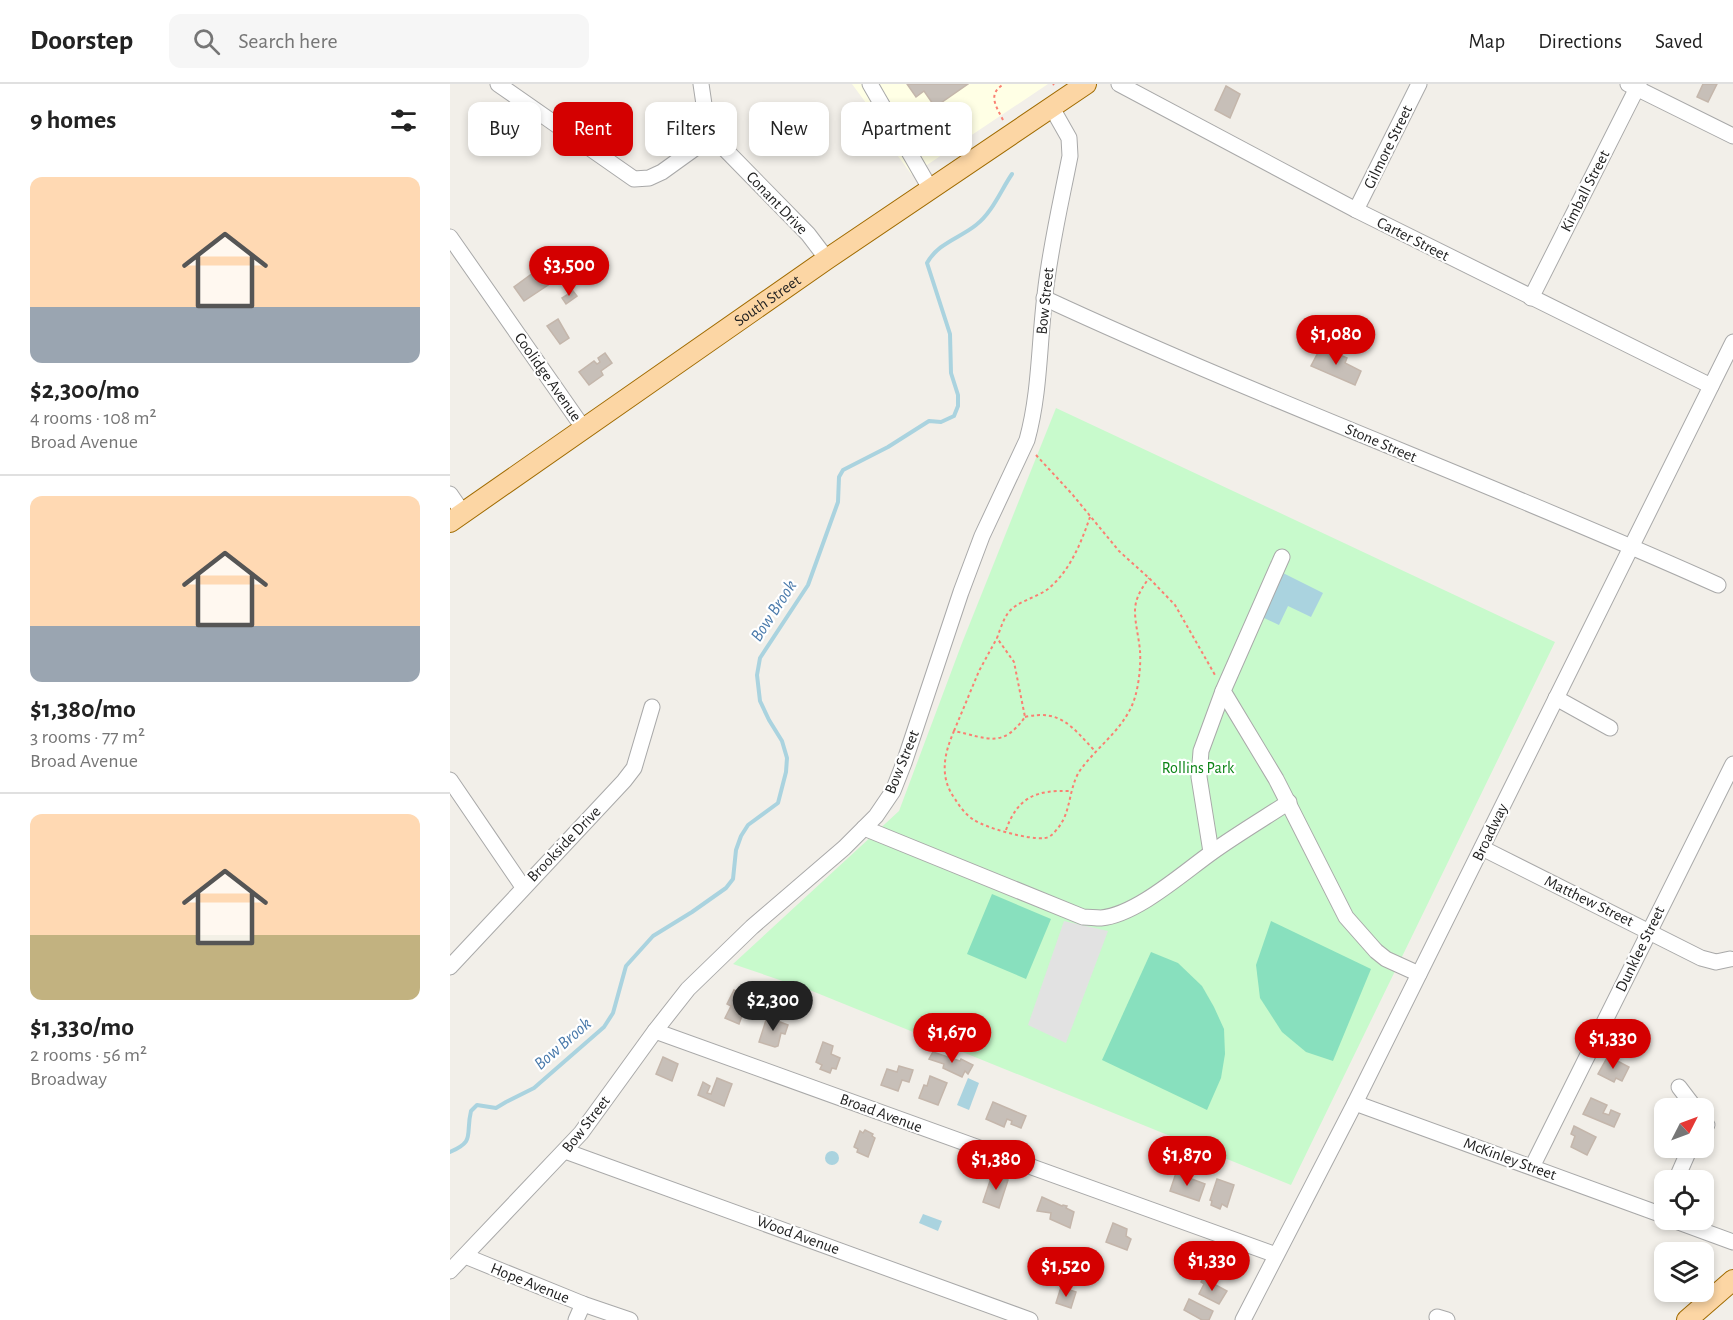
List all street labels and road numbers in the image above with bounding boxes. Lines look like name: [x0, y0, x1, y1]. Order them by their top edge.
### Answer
street label: Gilmore Street: [1361, 103, 1415, 191]
street label: Kimball Street: [1558, 148, 1612, 234]
street label: Conant Drive: [743, 169, 811, 237]
street label: Carter Street: [1374, 214, 1452, 264]
street label: Bow Street: [1034, 267, 1056, 335]
street label: South Street: [731, 272, 804, 329]
street label: Coolidge Avenue: [512, 330, 584, 424]
street label: Stone Street: [1343, 421, 1419, 465]
street label: Bow Street: [882, 728, 922, 796]
street label: Broadway: [1469, 801, 1512, 864]
street label: Brookside Drive: [524, 803, 604, 885]
street label: Matthew Street: [1542, 873, 1636, 929]
street label: Dunklee Street: [1612, 904, 1668, 994]
street label: Broad Avenue: [838, 1091, 924, 1135]
street label: Bow Street: [559, 1093, 613, 1155]
street label: McKinley Street: [1461, 1135, 1558, 1184]
street label: Wood Avenue: [754, 1213, 842, 1257]
street label: Hope Avenue: [488, 1260, 572, 1306]

